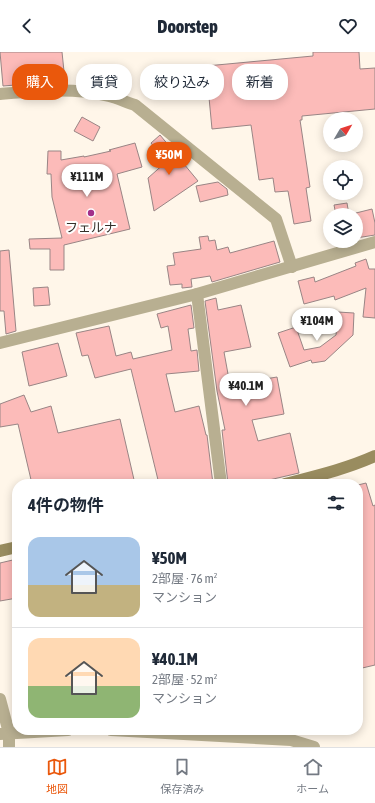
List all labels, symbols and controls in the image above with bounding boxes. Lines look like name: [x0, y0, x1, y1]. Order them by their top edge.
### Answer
icon: back: [16, 15, 38, 37]
icon: heart: [337, 15, 359, 37]
text: Doorstep: [157, 16, 218, 37]
chip: 購入: [12, 64, 68, 100]
chip: 賃貸: [76, 64, 132, 100]
chip: 絞り込み: [140, 64, 224, 100]
chip: 新着: [232, 64, 288, 100]
north arrow: [323, 112, 363, 152]
map controls: [323, 112, 363, 248]
pin: ¥50M: [145, 142, 193, 176]
text: ¥50M: [156, 147, 182, 162]
button: locate: [323, 160, 363, 200]
pin: ¥111M: [59, 164, 115, 198]
text: ¥111M: [71, 169, 103, 184]
marker: フェルナ: [86, 208, 96, 218]
button: layers: [323, 208, 363, 248]
place label: フェルナ: [65, 220, 117, 235]
pin: ¥104M: [289, 308, 345, 342]
text: ¥104M: [301, 313, 333, 328]
pin: ¥40.1M: [213, 373, 279, 407]
text: ¥40.1M: [228, 378, 264, 393]
icon: filters: [325, 492, 347, 514]
text: 4件の物件: [28, 495, 104, 515]
text: ¥50M: [152, 548, 187, 568]
icon: home: [60, 553, 108, 601]
text: 2部屋 · 76 m²: [152, 571, 217, 586]
text: マンション: [152, 590, 217, 605]
text: ¥40.1M: [152, 649, 198, 669]
icon: home: [60, 654, 108, 702]
text: 2部屋 · 52 m²: [152, 672, 217, 687]
text: マンション: [152, 691, 217, 706]
tab: 地図: [46, 756, 68, 796]
tab: 保存済み: [160, 756, 204, 796]
tab: ホーム: [296, 756, 329, 796]

